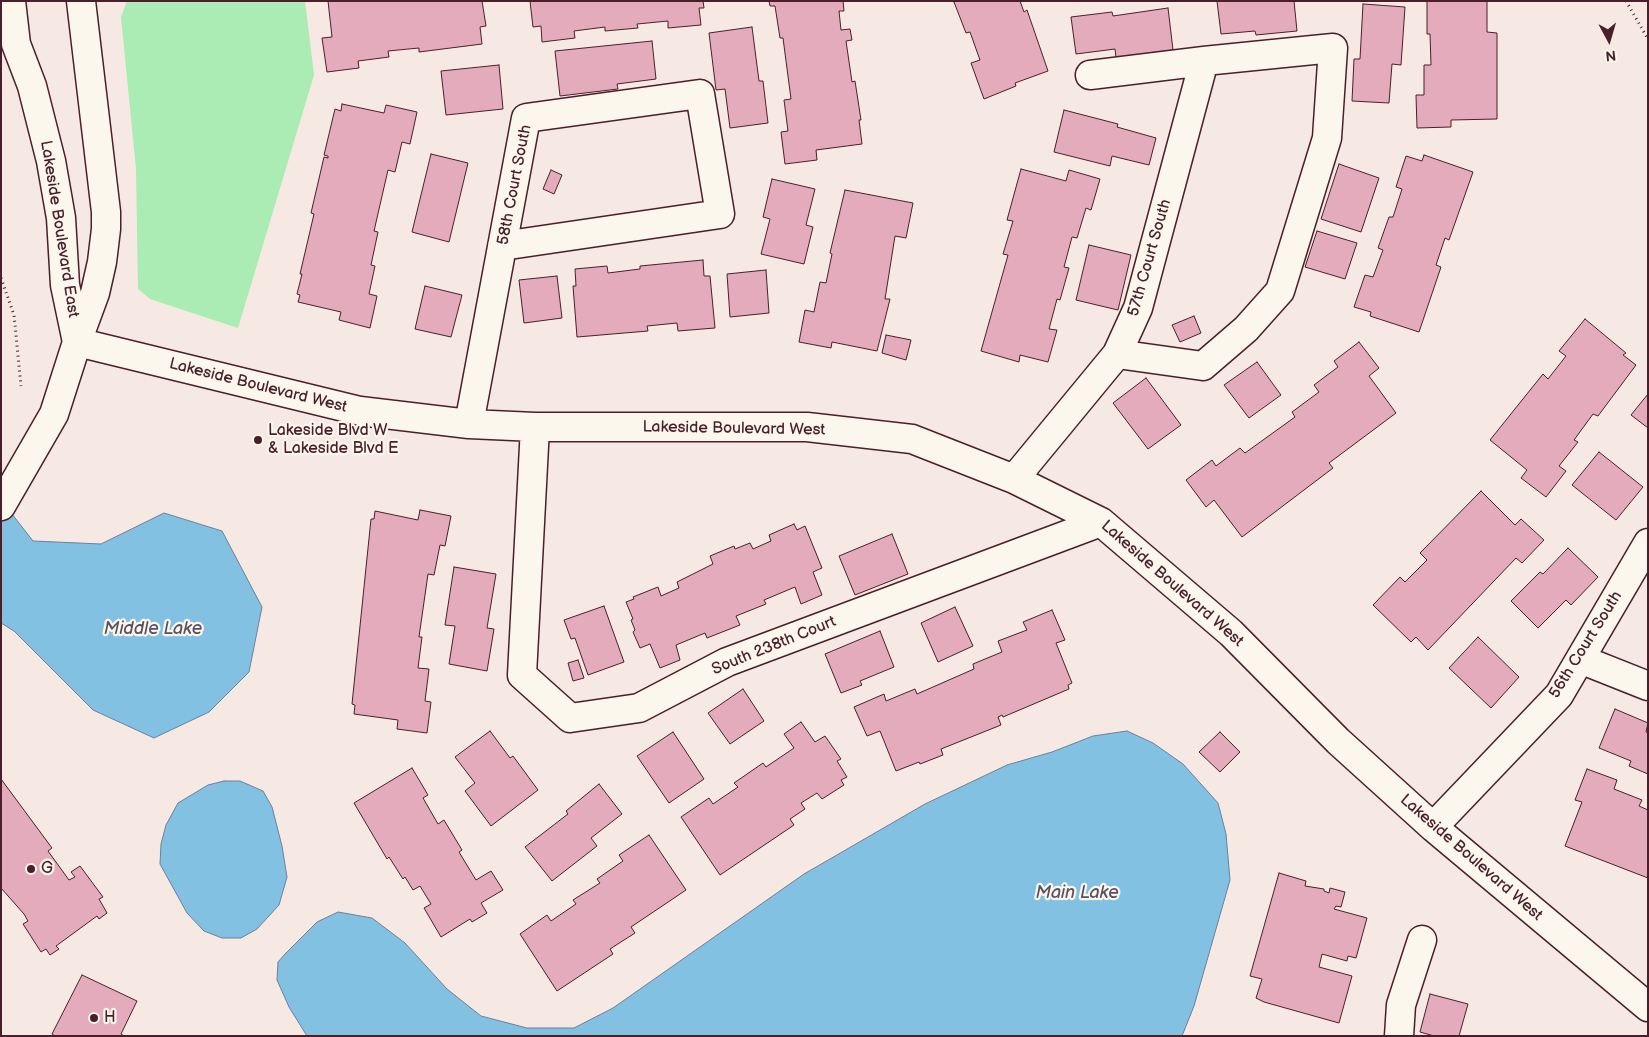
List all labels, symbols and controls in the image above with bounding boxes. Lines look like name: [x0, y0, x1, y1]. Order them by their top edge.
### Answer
north arrow: [1584, 15, 1634, 65]
text: N: [1605, 46, 1617, 64]
street label: 58th Court South: [494, 123, 536, 247]
street label: Lakeside Boulevard East: [36, 139, 82, 319]
street label: 57th Court South: [1124, 197, 1176, 319]
street label: Lakeside Boulevard West: [167, 355, 349, 417]
street label: Lakeside Boulevard West: [643, 418, 825, 440]
place label: Lakeside Blvd W & Lakeside Blvd E: [268, 421, 398, 459]
marker: Lakeside Blvd W & Lakeside Blvd E: [252, 434, 264, 446]
street label: Lakeside Boulevard West: [1097, 517, 1247, 651]
street label: 56th Court South: [1545, 588, 1627, 702]
street label: South 238th Court: [709, 612, 839, 680]
water label: Middle Lake: [104, 618, 202, 640]
street label: Lakeside Boulevard West: [1396, 791, 1546, 925]
place label: G: [41, 859, 53, 879]
marker: G: [25, 863, 37, 875]
water label: Main Lake: [1035, 882, 1119, 904]
place label: H: [104, 1008, 116, 1028]
marker: H: [88, 1012, 100, 1024]

